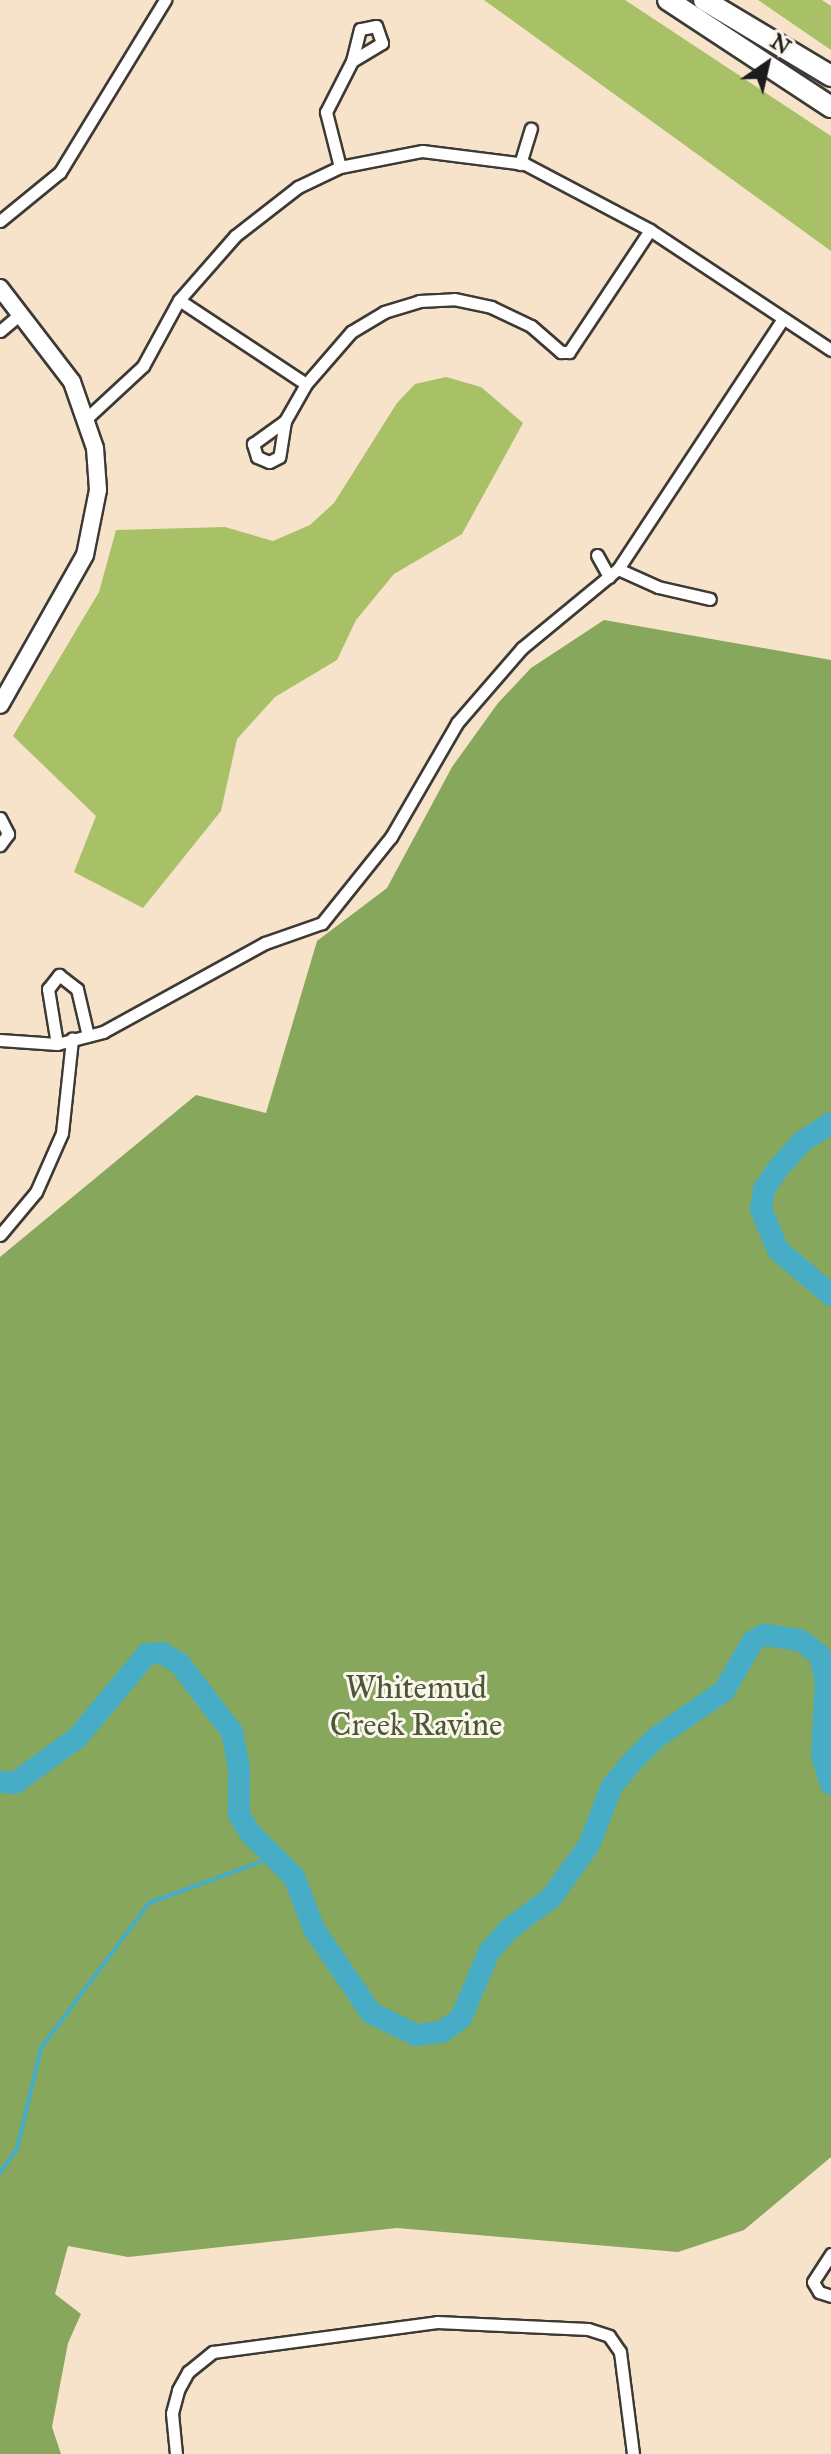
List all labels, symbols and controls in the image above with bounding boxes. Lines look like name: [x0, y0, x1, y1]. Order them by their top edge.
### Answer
north arrow: [727, 24, 807, 104]
text: N: [765, 27, 796, 60]
park label: Whitemud Creek Ravine: [330, 1670, 502, 1745]

